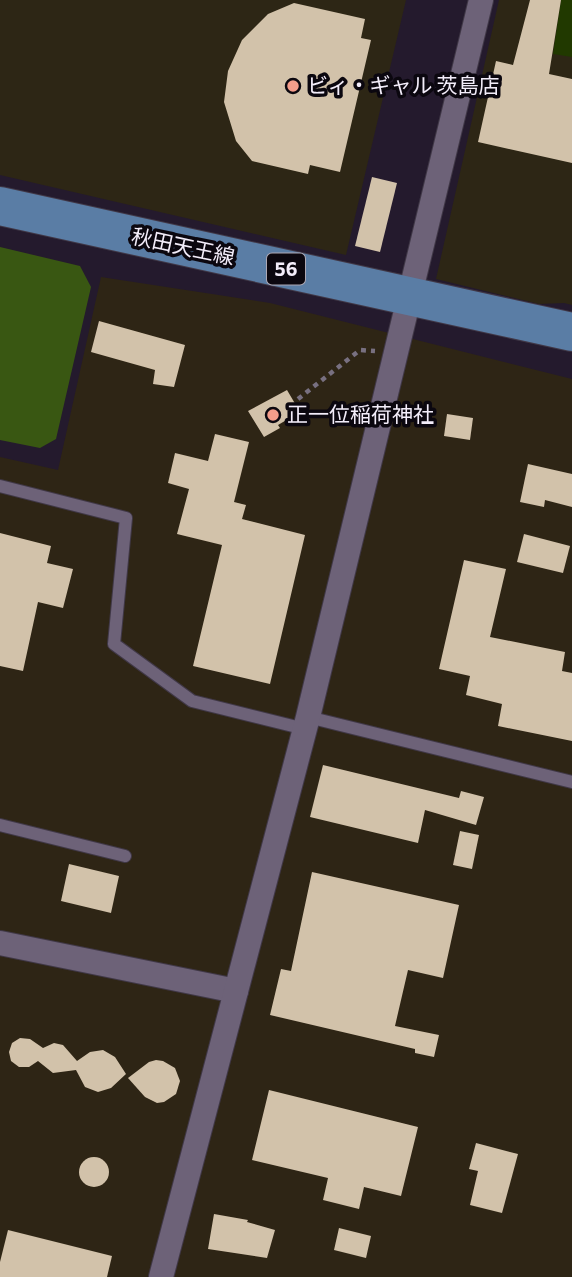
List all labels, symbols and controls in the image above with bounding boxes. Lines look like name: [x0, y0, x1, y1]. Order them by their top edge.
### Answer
place label: ビィ・ギャル 茨島店: [307, 72, 500, 97]
marker: ビィ・ギャル 茨島店: [285, 78, 301, 94]
street label: 秋田天王線: [129, 222, 237, 269]
road number: 56: [267, 254, 305, 284]
place label: 正一位稲荷神社: [287, 401, 434, 426]
marker: 正一位稲荷神社: [265, 407, 281, 423]

